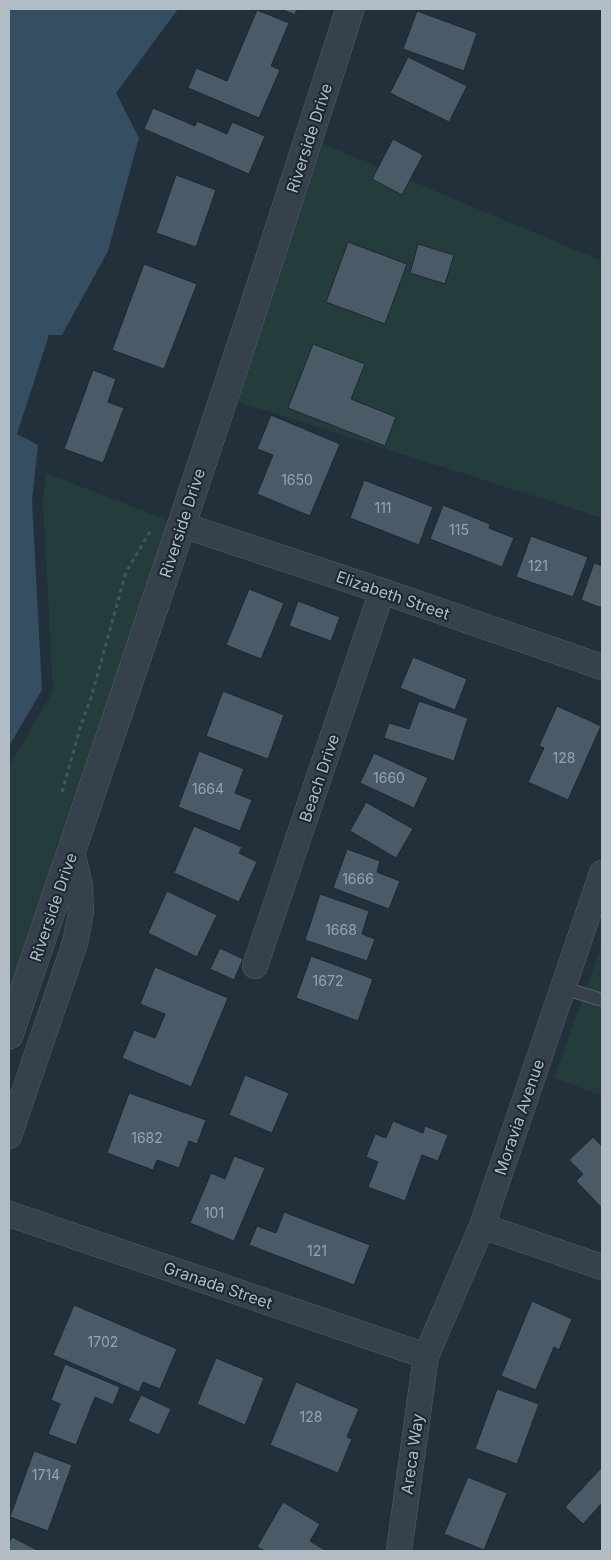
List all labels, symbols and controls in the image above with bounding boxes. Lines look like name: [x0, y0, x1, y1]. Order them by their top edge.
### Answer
street label: Riverside Drive: [282, 81, 336, 195]
street label: Riverside Drive: [155, 466, 209, 580]
house number: 1650: [281, 471, 313, 488]
house number: 111: [374, 499, 392, 516]
house number: 115: [449, 521, 469, 538]
house number: 121: [528, 557, 548, 574]
street label: Elizabeth Street: [334, 566, 452, 624]
street label: Beach Drive: [295, 731, 343, 825]
house number: 128: [553, 749, 575, 766]
house number: 1660: [373, 769, 405, 786]
house number: 1664: [192, 780, 224, 797]
street label: Riverside Drive: [25, 850, 81, 964]
house number: 1666: [342, 870, 374, 887]
house number: 1668: [325, 921, 357, 938]
house number: 1672: [313, 972, 343, 989]
street label: Moravia Avenue: [490, 1056, 548, 1178]
house number: 1682: [131, 1129, 163, 1146]
house number: 101: [204, 1204, 224, 1221]
house number: 121: [307, 1242, 327, 1259]
street label: Granada Street: [161, 1257, 275, 1313]
house number: 1702: [88, 1333, 118, 1350]
house number: 128: [300, 1408, 322, 1425]
street label: Areca Way: [396, 1412, 428, 1496]
house number: 1714: [32, 1466, 60, 1483]

